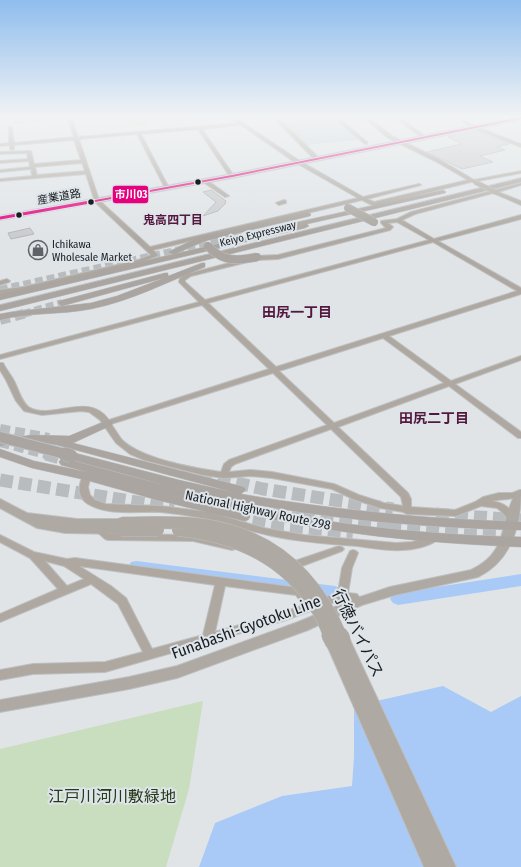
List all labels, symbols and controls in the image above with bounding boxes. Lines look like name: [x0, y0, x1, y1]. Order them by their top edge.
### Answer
unlabelled marker: [193, 177, 203, 187]
line badge: 市川03: [112, 185, 149, 204]
street label: 産業道路: [36, 187, 82, 207]
text: 市川03: [114, 188, 148, 201]
unlabelled marker: [86, 197, 96, 207]
unlabelled marker: [14, 210, 24, 220]
district label: 鬼高四丁目: [143, 213, 203, 227]
street label: Keiyo Expressway: [218, 218, 298, 250]
place label: Ichikawa Wholesale Market: [52, 238, 132, 264]
shop icon: Ichikawa Wholesale Market: [27, 239, 49, 261]
district label: 田尻一丁目: [262, 304, 332, 321]
district label: 田尻二丁目: [399, 410, 469, 427]
street label: National Highway Route 298: [184, 487, 332, 533]
street label: 行徳バイパス: [328, 586, 388, 680]
street label: Funabashi-Gyotoku Line: [169, 591, 323, 663]
park label: 江戸川河川敷緑地: [48, 787, 176, 806]

